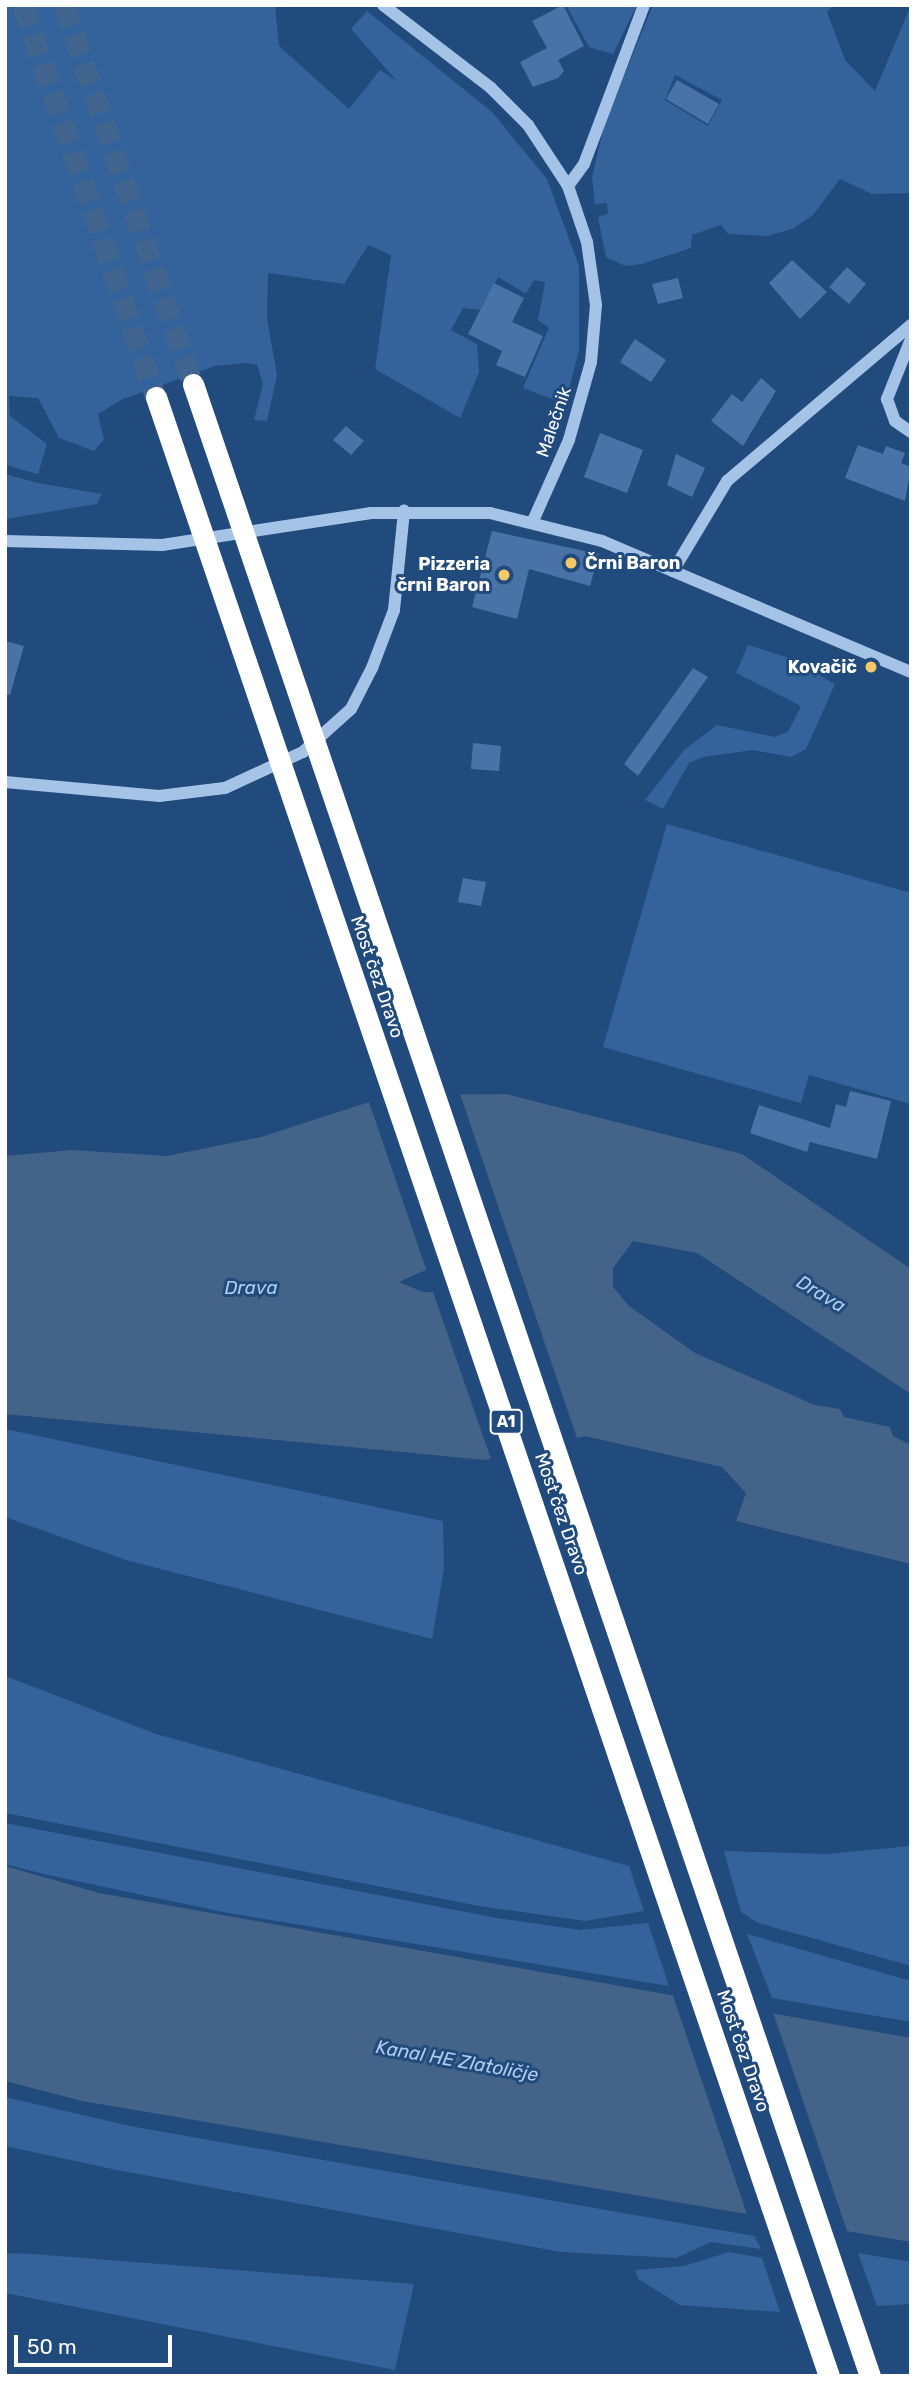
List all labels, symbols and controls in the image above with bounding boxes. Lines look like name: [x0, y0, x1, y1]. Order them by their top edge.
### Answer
street label: Malečnik: [532, 384, 576, 460]
place label: Črni Baron: [585, 552, 680, 574]
place label: Pizzeria črni Baron: [397, 554, 490, 596]
marker: Črni Baron: [563, 555, 579, 571]
marker: Pizzeria črni Baron: [496, 567, 512, 583]
place label: Kovačič: [788, 656, 857, 678]
marker: Kovačič: [863, 659, 879, 675]
street label: Most čez Dravo: [346, 913, 408, 1041]
water label: Drava: [792, 1271, 850, 1317]
water label: Drava: [224, 1277, 278, 1299]
road number: A1: [489, 1410, 524, 1434]
street label: Most čez Dravo: [530, 1450, 592, 1578]
street label: Most čez Dravo: [712, 1987, 774, 2115]
water label: Kanal HE Zlatoličje: [374, 2035, 540, 2087]
scale bar: [18, 2322, 175, 2366]
text: 50 m: [27, 2334, 77, 2359]

